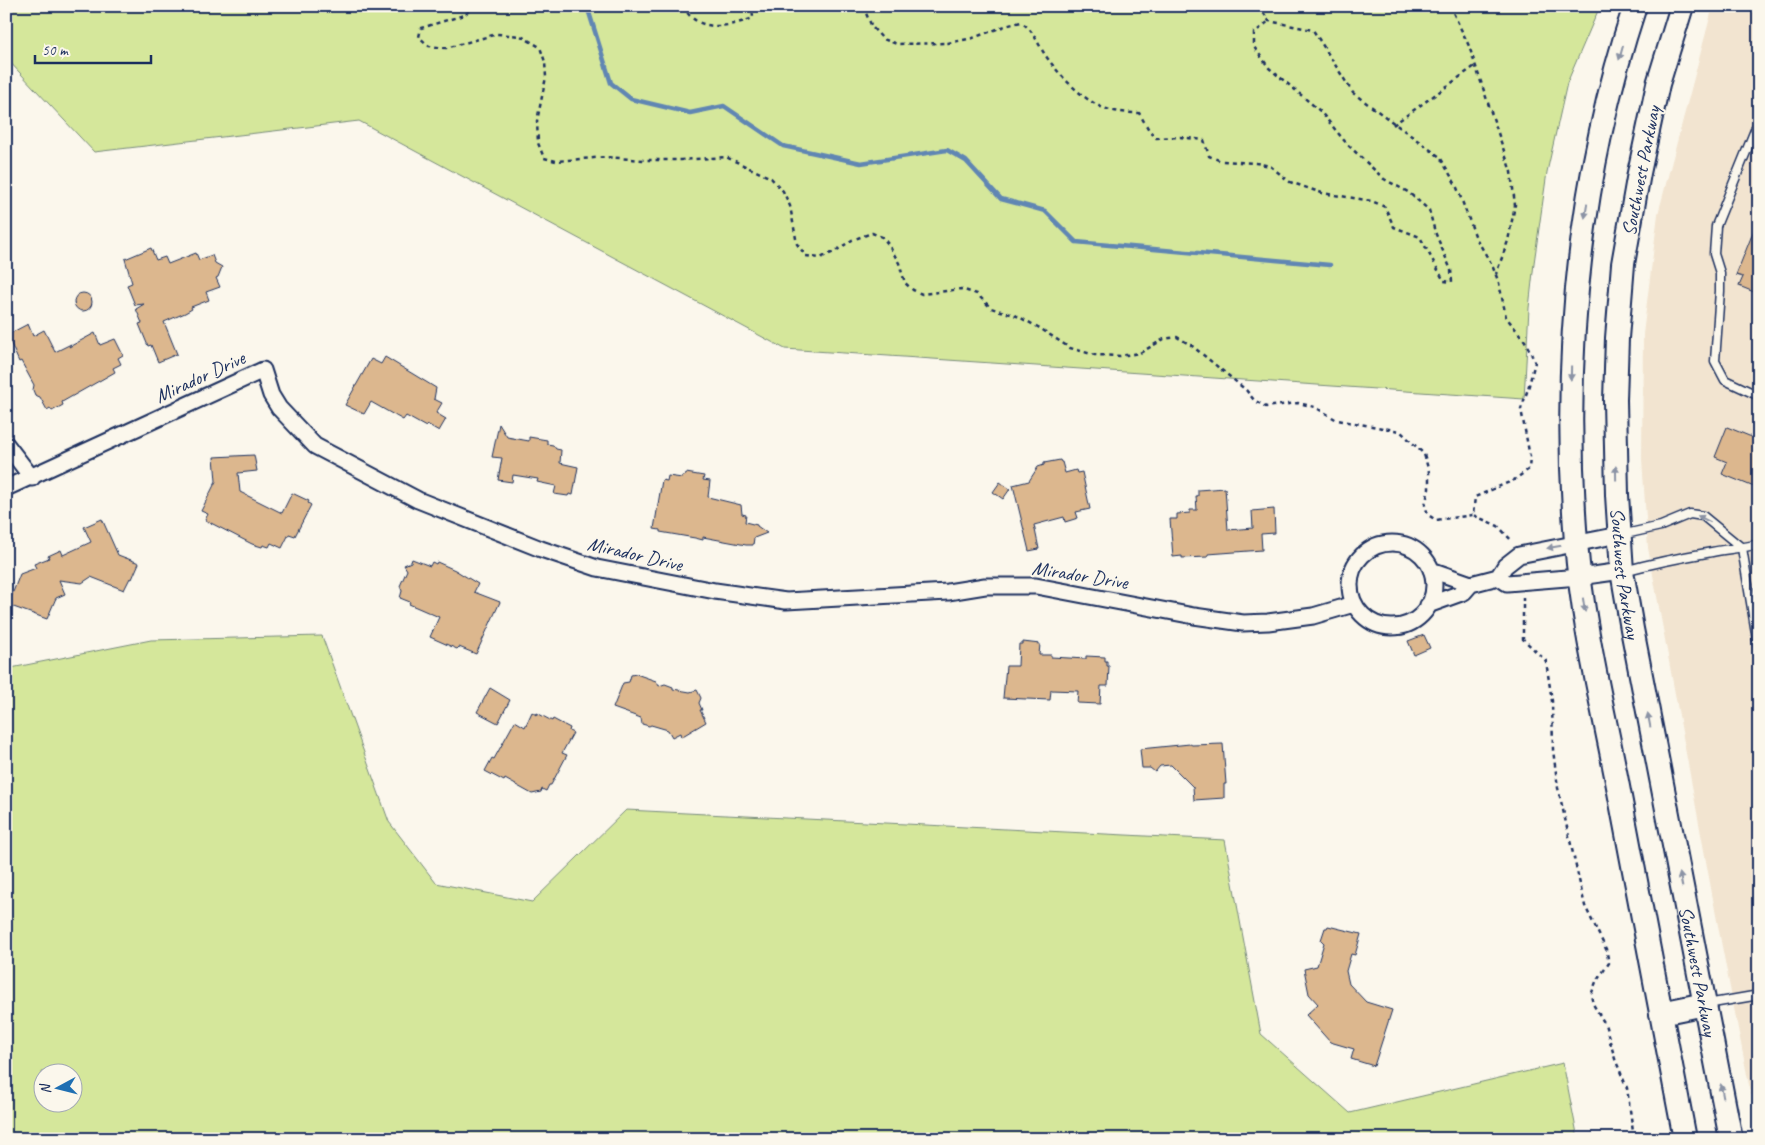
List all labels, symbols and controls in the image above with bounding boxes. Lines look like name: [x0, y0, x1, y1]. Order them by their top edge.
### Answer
scale bar: [35, 32, 151, 64]
text: 50 m: [42, 41, 69, 60]
one-way arrow: [1617, 45, 1625, 60]
street label: Southwest Parkway: [1616, 102, 1666, 238]
one-way arrow: [1582, 204, 1590, 220]
street label: Mirador Drive: [151, 345, 250, 409]
one-way arrow: [1567, 365, 1575, 381]
one-way arrow: [1612, 465, 1620, 481]
street label: Southwest Parkway: [1605, 507, 1647, 643]
one-way arrow: [1696, 515, 1711, 523]
street label: Mirador Drive: [585, 531, 686, 577]
one-way arrow: [1546, 544, 1562, 552]
street label: Mirador Drive: [1030, 555, 1131, 595]
one-way arrow: [1580, 597, 1588, 613]
one-way arrow: [1645, 712, 1653, 728]
one-way arrow: [1676, 871, 1684, 887]
street label: Southwest Parkway: [1674, 904, 1724, 1040]
north arrow: [32, 1062, 82, 1112]
text: N: [36, 1082, 55, 1095]
one-way arrow: [1718, 1083, 1726, 1098]

